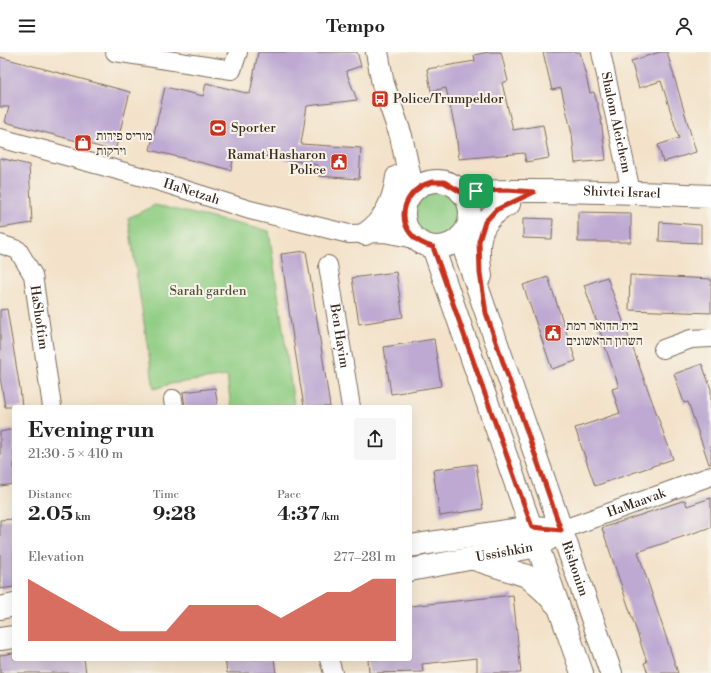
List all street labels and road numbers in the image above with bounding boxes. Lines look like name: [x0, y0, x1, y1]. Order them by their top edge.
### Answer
street label: Shalom Aleichem: [597, 70, 635, 175]
street label: HaNetzah: [161, 175, 222, 208]
street label: Shivtei Israel: [583, 183, 661, 202]
street label: HaShoftim: [27, 284, 52, 351]
street label: Ben Hayim: [326, 302, 353, 370]
street label: HaMaavak: [605, 485, 669, 521]
street label: Ussishkin: [475, 539, 534, 565]
street label: Rishonim: [558, 539, 592, 599]

